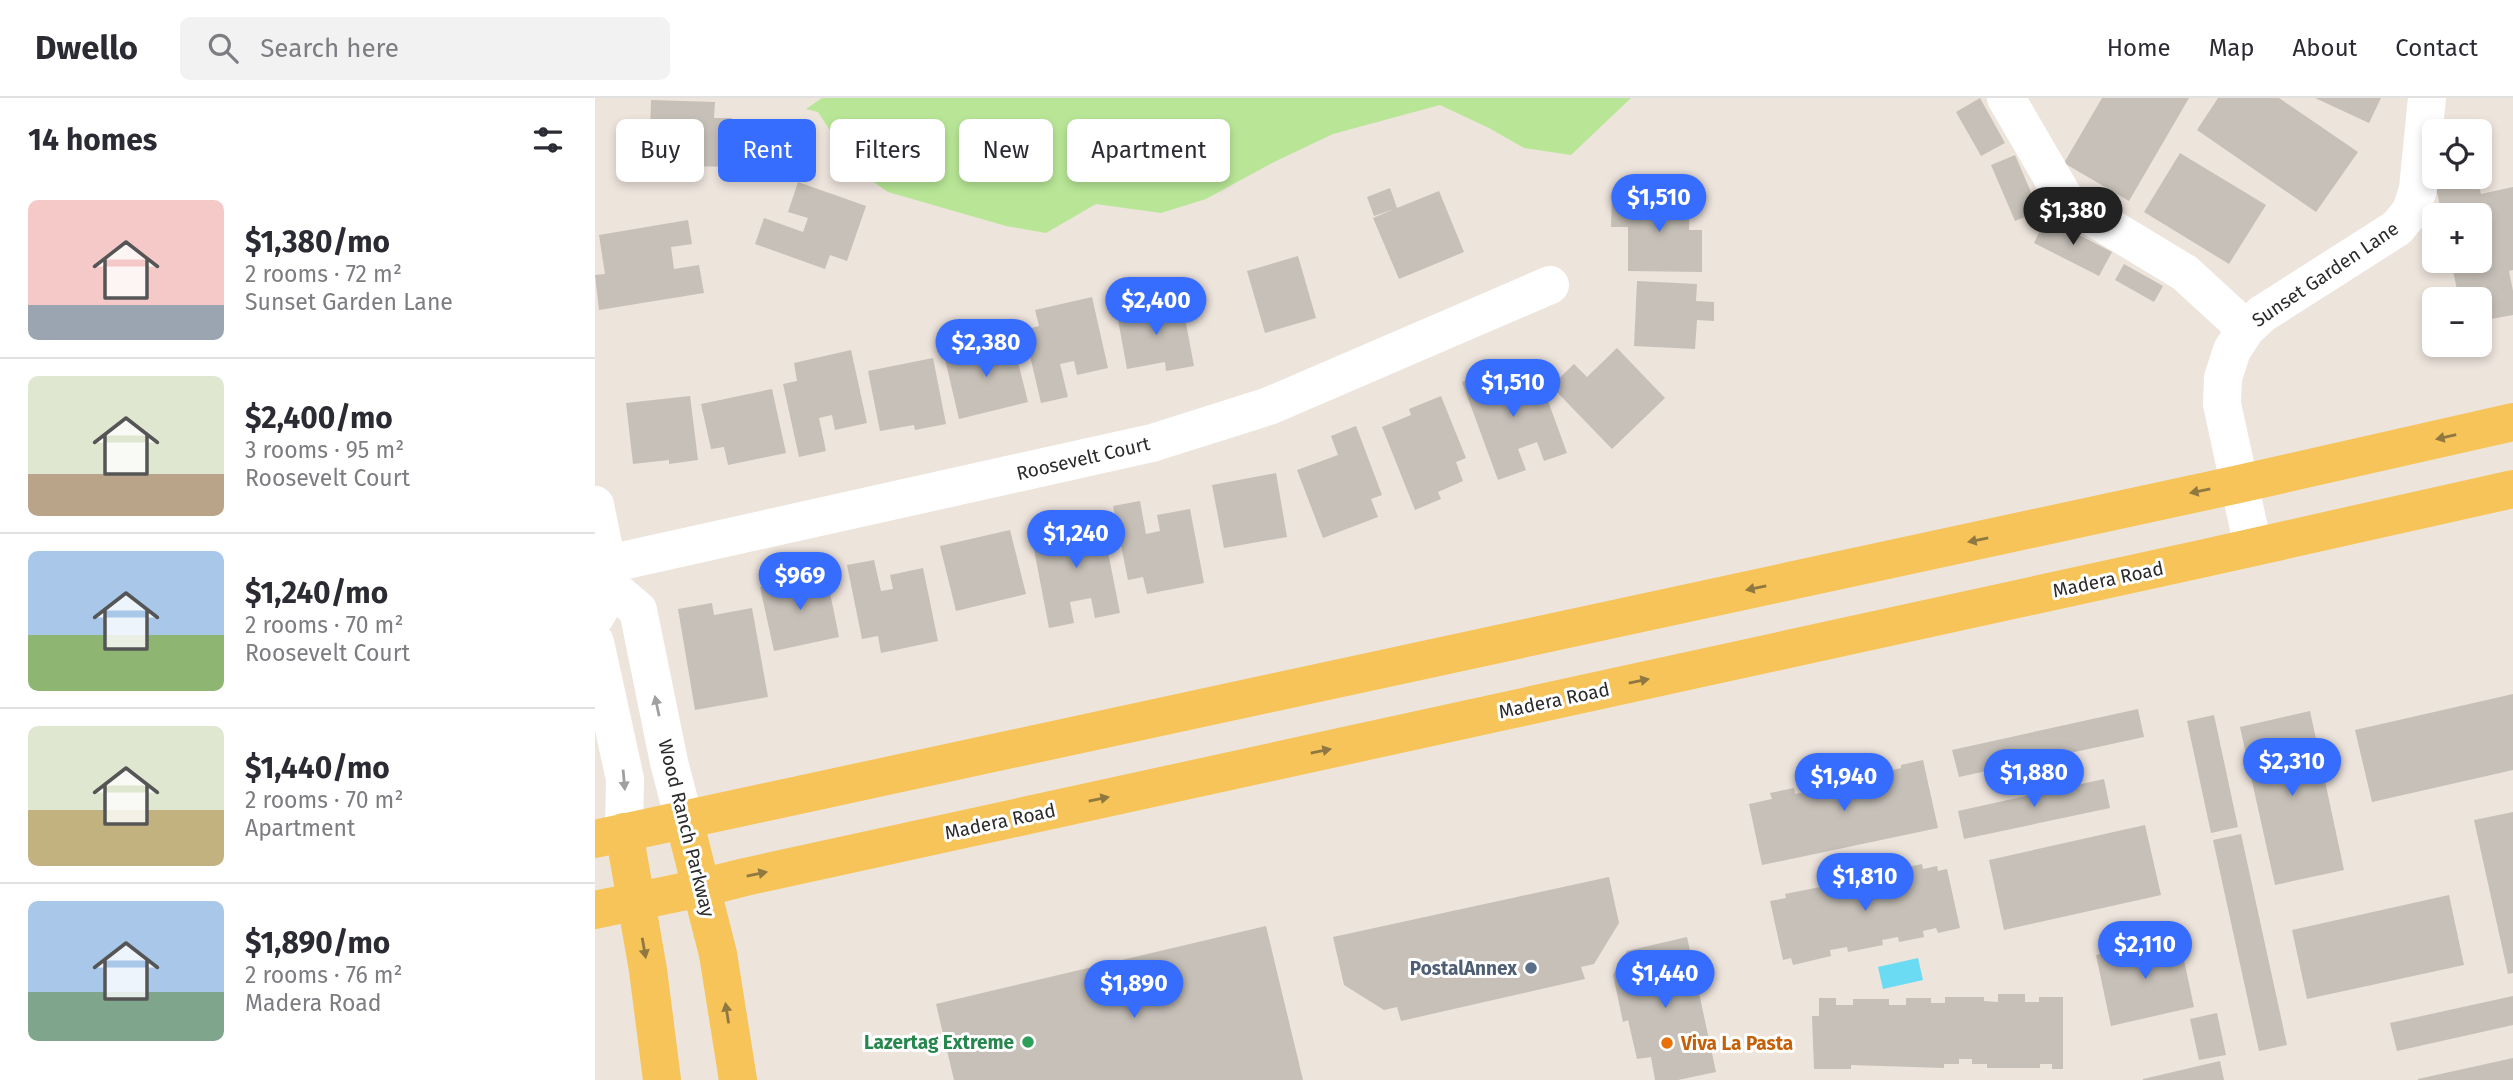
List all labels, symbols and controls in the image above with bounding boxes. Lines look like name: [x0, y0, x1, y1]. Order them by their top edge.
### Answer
search box: [180, 17, 670, 80]
text: Dwello: [35, 28, 138, 68]
icon: search: [204, 29, 242, 67]
text: Search here: [260, 33, 399, 64]
text: Home: [2107, 34, 2171, 62]
text: Map: [2209, 34, 2255, 62]
text: About: [2293, 34, 2357, 62]
text: Contact: [2395, 34, 2478, 62]
chip: Buy: [616, 119, 704, 182]
chip: Rent: [718, 119, 816, 182]
chip: Filters: [830, 119, 945, 182]
chip: New: [959, 119, 1053, 182]
chip: Apartment: [1067, 119, 1230, 182]
map controls: [2422, 119, 2492, 357]
button: locate: [2422, 119, 2492, 189]
icon: filters: [529, 121, 567, 159]
text: 14 homes: [28, 122, 157, 158]
pin: $1,510: [1602, 174, 1716, 234]
text: $1,510: [1627, 183, 1691, 211]
pin: $1,380: [2016, 188, 2130, 247]
text: $1,380: [2039, 196, 2107, 224]
button: +: [2422, 203, 2492, 273]
street label: Sunset Garden Lane: [2248, 217, 2403, 332]
text: $1,380/mo: [245, 224, 390, 260]
icon: home: [84, 228, 168, 312]
text: 2 rooms · 72 m²: [245, 260, 402, 288]
pin: $2,400: [1099, 278, 1213, 337]
text: $2,400: [1121, 286, 1191, 314]
button: −: [2422, 287, 2492, 357]
text: Sunset Garden Lane: [245, 288, 453, 316]
pin: $2,380: [929, 320, 1043, 379]
text: $2,380: [952, 328, 1020, 356]
pin: $1,510: [1456, 360, 1570, 419]
text: $1,510: [1481, 368, 1545, 396]
text: $2,400/mo: [245, 400, 393, 436]
icon: home: [84, 404, 168, 488]
street label: Roosevelt Court: [1014, 432, 1152, 485]
one-way arrow: [2435, 432, 2457, 443]
text: 3 rooms · 95 m²: [245, 436, 404, 464]
text: Roosevelt Court: [245, 464, 410, 492]
one-way arrow: [2189, 486, 2211, 497]
pin: $1,240: [1019, 510, 1133, 570]
text: $1,240: [1043, 519, 1109, 547]
one-way arrow: [1967, 534, 1989, 545]
pin: $969: [759, 552, 841, 612]
street label: Madera Road: [2051, 557, 2166, 602]
text: $969: [775, 561, 825, 589]
text: $1,240/mo: [245, 575, 388, 611]
icon: home: [84, 579, 168, 663]
one-way arrow: [1745, 583, 1767, 594]
text: 2 rooms · 70 m²: [245, 611, 403, 639]
text: Roosevelt Court: [245, 639, 410, 667]
one-way arrow: [1628, 676, 1650, 687]
street label: Madera Road: [1497, 678, 1612, 723]
one-way arrow: [652, 695, 663, 717]
street label: Wood Ranch Parkway: [653, 737, 720, 920]
pin: $2,310: [2235, 738, 2349, 798]
one-way arrow: [1310, 745, 1332, 756]
text: $2,310: [2259, 747, 2325, 775]
text: $1,440/mo: [245, 750, 390, 786]
pin: $1,880: [1977, 750, 2091, 809]
icon: home: [84, 754, 168, 838]
pin: $1,940: [1787, 754, 1901, 813]
text: $1,880: [2000, 758, 2068, 786]
text: $1,940: [1811, 762, 1877, 790]
one-way arrow: [619, 769, 630, 791]
text: 2 rooms · 70 m²: [245, 786, 403, 814]
one-way arrow: [1088, 794, 1110, 805]
street label: Madera Road: [943, 799, 1058, 844]
text: Apartment: [245, 814, 355, 842]
pin: $1,810: [1808, 854, 1922, 913]
text: $1,810: [1833, 862, 1897, 890]
one-way arrow: [746, 868, 768, 879]
pin: $2,110: [2088, 922, 2202, 981]
text: $1,890/mo: [245, 925, 390, 961]
icon: home: [84, 929, 168, 1013]
text: $2,110: [2114, 930, 2176, 958]
one-way arrow: [639, 937, 650, 959]
pin: $1,440: [1608, 950, 1722, 1010]
place label: PostalAnnex: [1410, 957, 1517, 980]
text: $1,440: [1632, 959, 1698, 987]
pin: $1,890: [1077, 960, 1191, 1020]
marker: PostalAnnex: [1523, 960, 1539, 976]
text: 2 rooms · 76 m²: [245, 961, 403, 989]
text: $1,890: [1100, 969, 1168, 997]
text: Madera Road: [245, 989, 381, 1017]
one-way arrow: [721, 1001, 732, 1023]
place label: Lazertag Extreme: [864, 1031, 1014, 1054]
place label: Viva La Pasta: [1680, 1032, 1793, 1055]
marker: Lazertag Extreme: [1020, 1034, 1036, 1050]
marker: Viva La Pasta: [1659, 1035, 1675, 1051]

